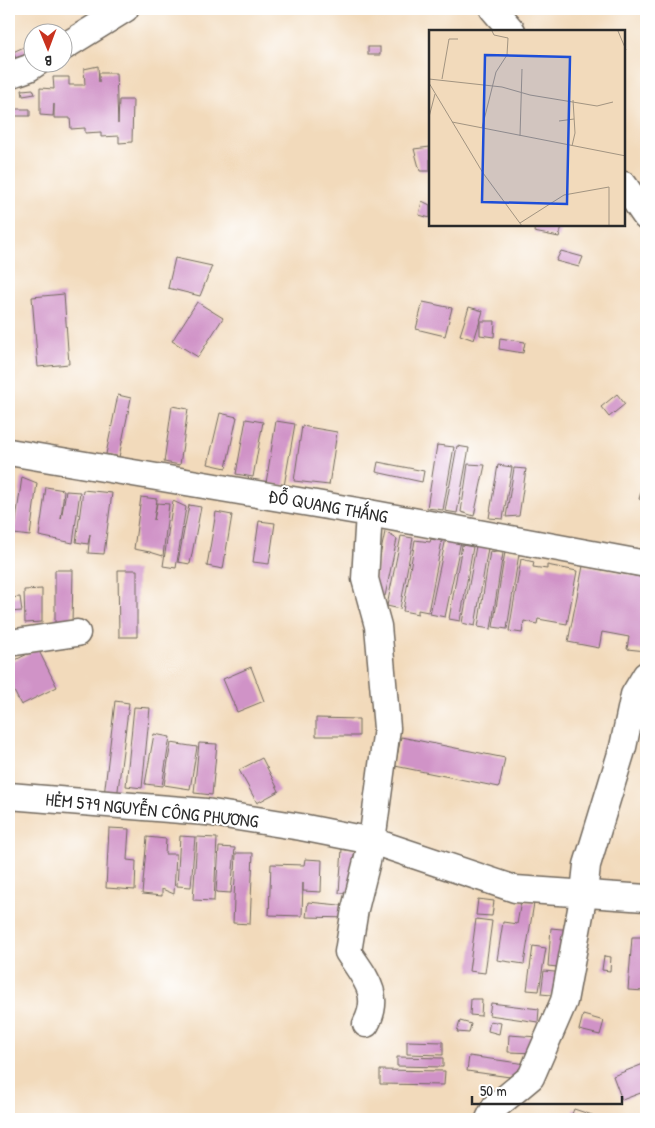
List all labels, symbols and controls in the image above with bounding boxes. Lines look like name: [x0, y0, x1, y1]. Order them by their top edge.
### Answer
north arrow: [22, 22, 72, 72]
inset map: [429, 30, 625, 226]
text: B: [45, 52, 52, 71]
street label: ĐỖ QUANG THẮNG: [266, 482, 390, 529]
street label: HẺM 579 NGUYỄN CÔNG PHƯƠNG: [44, 786, 260, 834]
scale bar: [472, 1073, 622, 1105]
text: 50 m: [480, 1080, 507, 1101]

